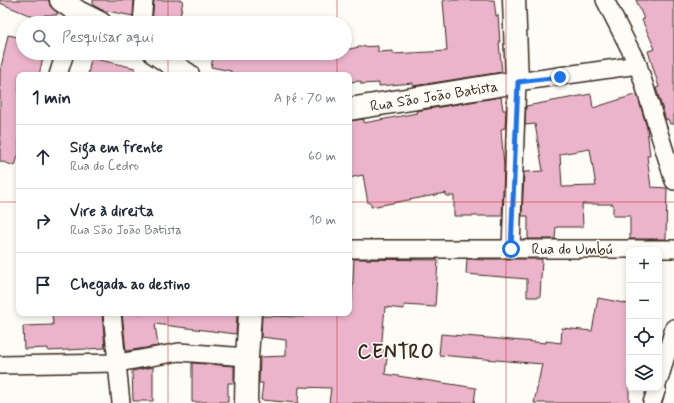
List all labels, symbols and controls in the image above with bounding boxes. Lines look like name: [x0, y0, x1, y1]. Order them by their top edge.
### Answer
search box: [16, 16, 352, 60]
icon: search: [30, 27, 52, 49]
text: Pesquisar aqui: [62, 28, 154, 48]
route end: [551, 68, 569, 86]
street label: Rua São João Batista: [369, 77, 500, 117]
text: 1 min: [32, 87, 71, 109]
text: A pé · 70 m: [274, 90, 336, 107]
text: Siga em frente: [70, 138, 163, 158]
icon: ahead: [32, 146, 54, 168]
text: 60 m: [308, 148, 336, 165]
text: Rua do Cedro: [70, 158, 139, 175]
text: Vire à direita: [70, 202, 154, 222]
icon: right: [32, 210, 54, 232]
text: 10 m: [309, 212, 336, 229]
text: Rua São João Batista: [70, 222, 182, 239]
route start: [502, 240, 520, 258]
street label: Rua do Umbú: [532, 240, 613, 260]
map controls: [626, 247, 662, 391]
button: +: [626, 247, 662, 283]
icon: arrive: [32, 274, 54, 296]
text: Chegada ao destino: [70, 275, 190, 295]
button: −: [626, 283, 662, 319]
button: locate: [626, 319, 662, 355]
district label: CENTRO: [357, 340, 435, 365]
button: layers: [626, 355, 662, 391]

